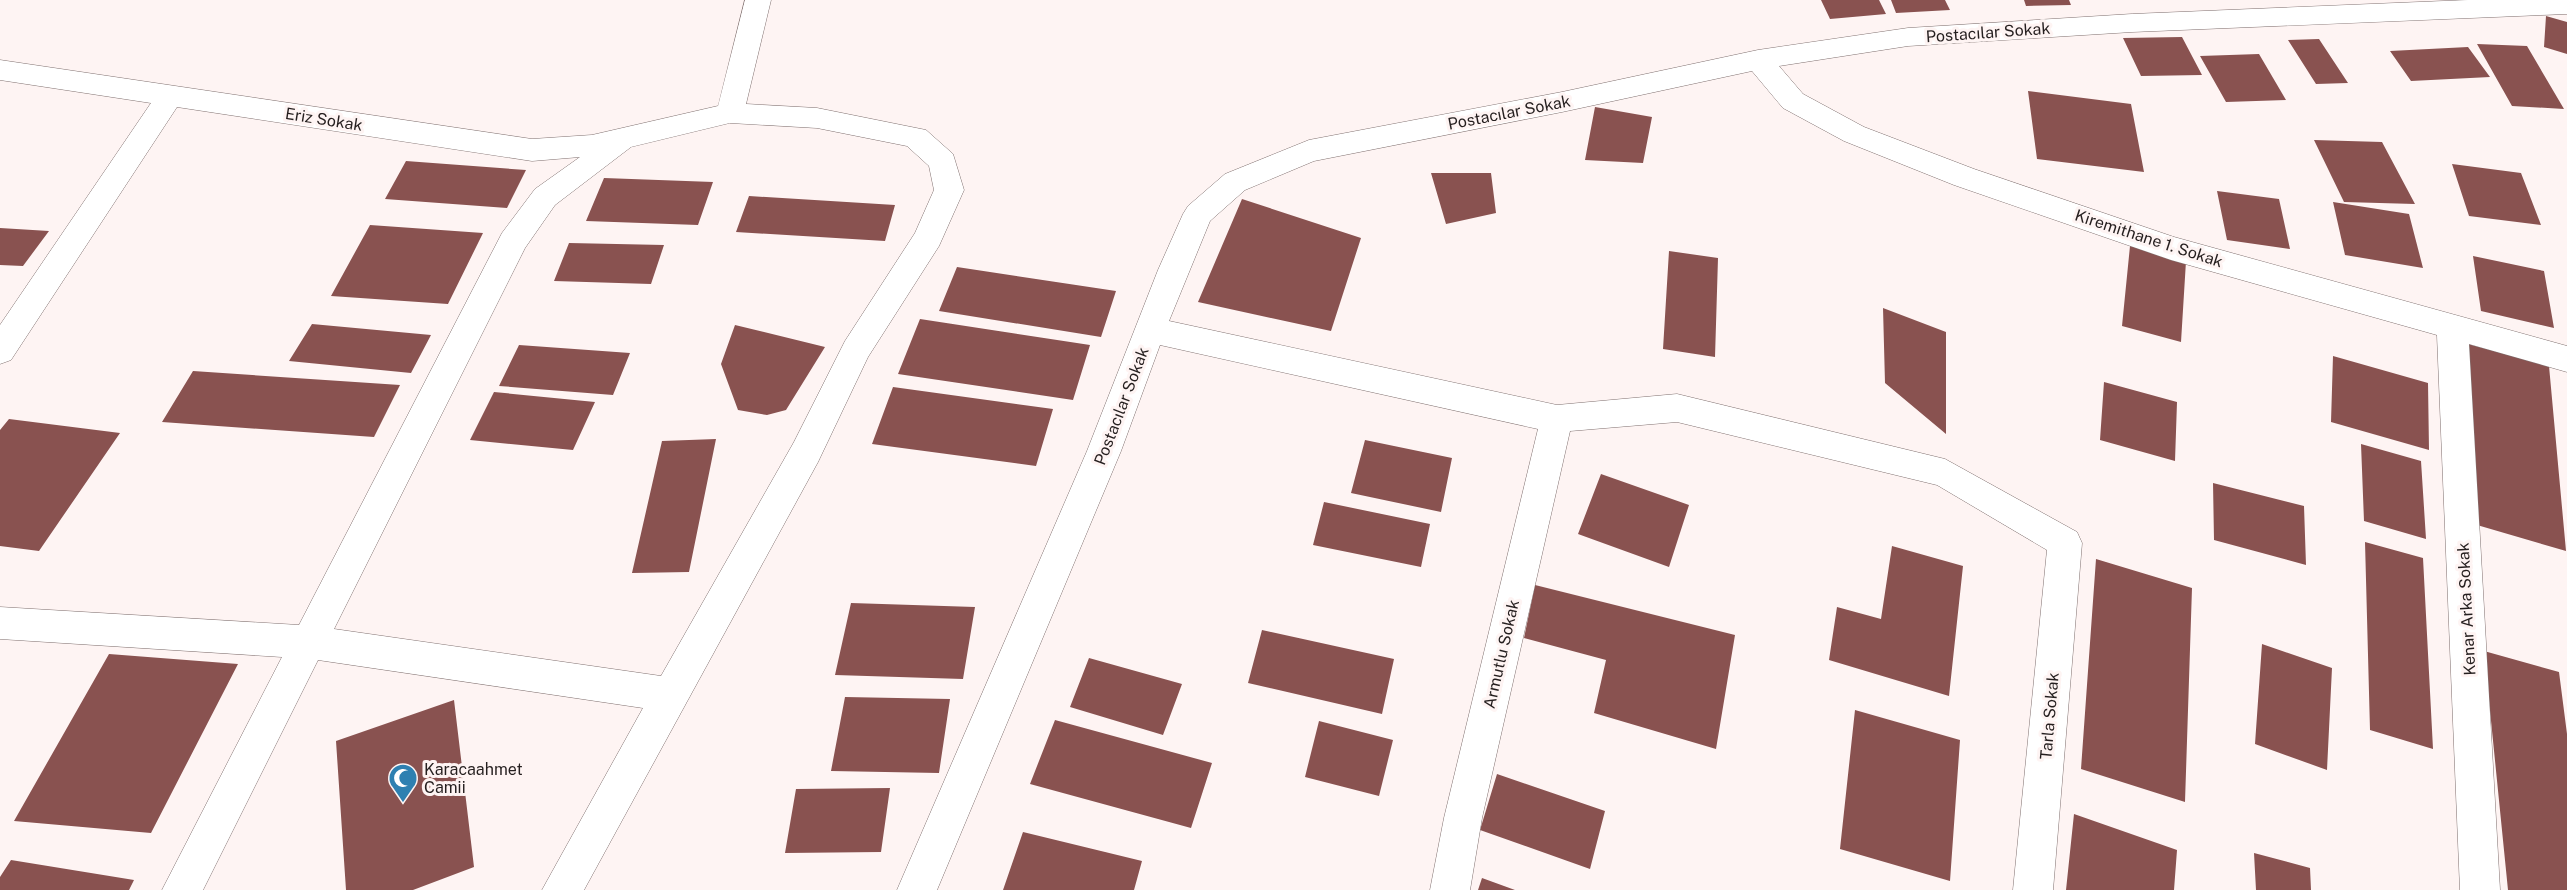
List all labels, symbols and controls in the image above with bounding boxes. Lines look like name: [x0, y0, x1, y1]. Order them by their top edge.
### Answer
street label: Postacılar Sokak: [1925, 19, 2051, 46]
street label: Postacılar Sokak: [1446, 91, 1572, 134]
street label: Eriz Sokak: [284, 104, 364, 135]
street label: Kiremithane 1. Sokak: [2072, 206, 2225, 271]
street label: Postacılar Sokak: [1090, 345, 1153, 468]
street label: Kenar Arka Sokak: [2454, 542, 2479, 676]
street label: Armutlu Sokak: [1480, 598, 1523, 710]
street label: Tarla Sokak: [2036, 672, 2063, 760]
place label: Karacaahmet Camii: [424, 760, 523, 797]
mosque icon: Karacaahmet Camii: [387, 762, 419, 804]

